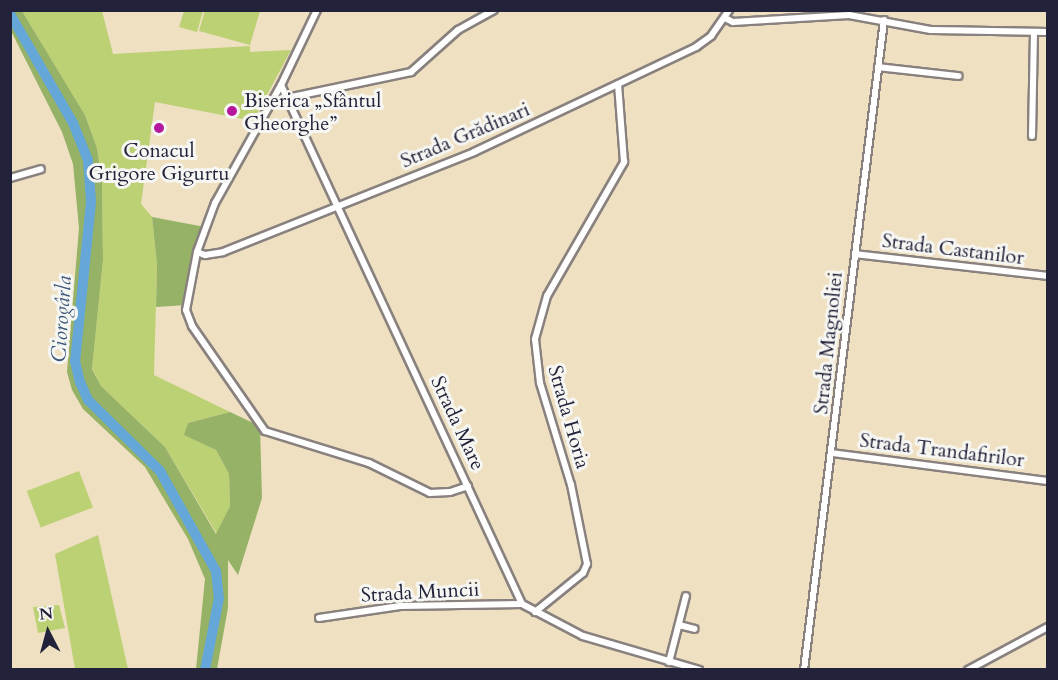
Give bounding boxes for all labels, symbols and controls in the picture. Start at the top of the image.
place label: Biserica „Sfântul Gheorghe” [244,88,381,135]
street label: Strada Grădinari [397,97,533,173]
marker: Biserica „Sfântul Gheorghe” [225,104,239,118]
marker: Conacul Grigore Gigurtu [152,121,166,135]
place label: Conacul Grigore Gigurtu [89,138,229,185]
street label: Strada Castanilor [881,228,1025,270]
street label: Strada Magnoliei [809,271,847,415]
water label: Ciorogârla [46,275,78,363]
street label: Strada Horia [543,363,595,471]
street label: Strada Mare [426,372,490,474]
street label: Strada Trandafirilor [858,428,1026,472]
street label: Strada Muncii [360,577,480,607]
north arrow [18,602,78,662]
text: N [38,602,54,626]

